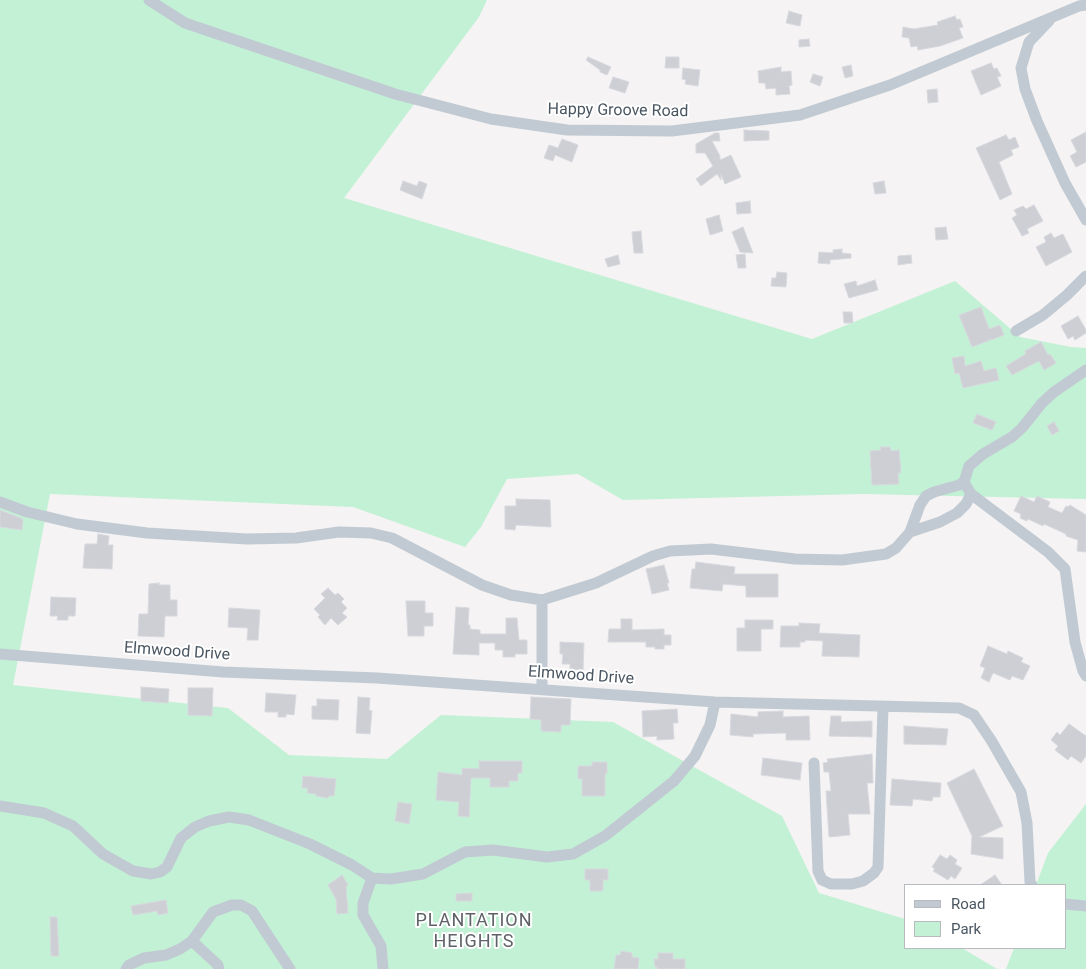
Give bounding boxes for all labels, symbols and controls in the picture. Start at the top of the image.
street label: Happy Groove Road [548,100,688,122]
street label: Elmwood Drive [123,639,231,665]
street label: Elmwood Drive [527,663,635,689]
legend [904,884,1066,949]
text: Road [951,895,985,913]
district label: PLANTATION HEIGHTS [414,910,534,952]
text: Park [951,920,981,938]

